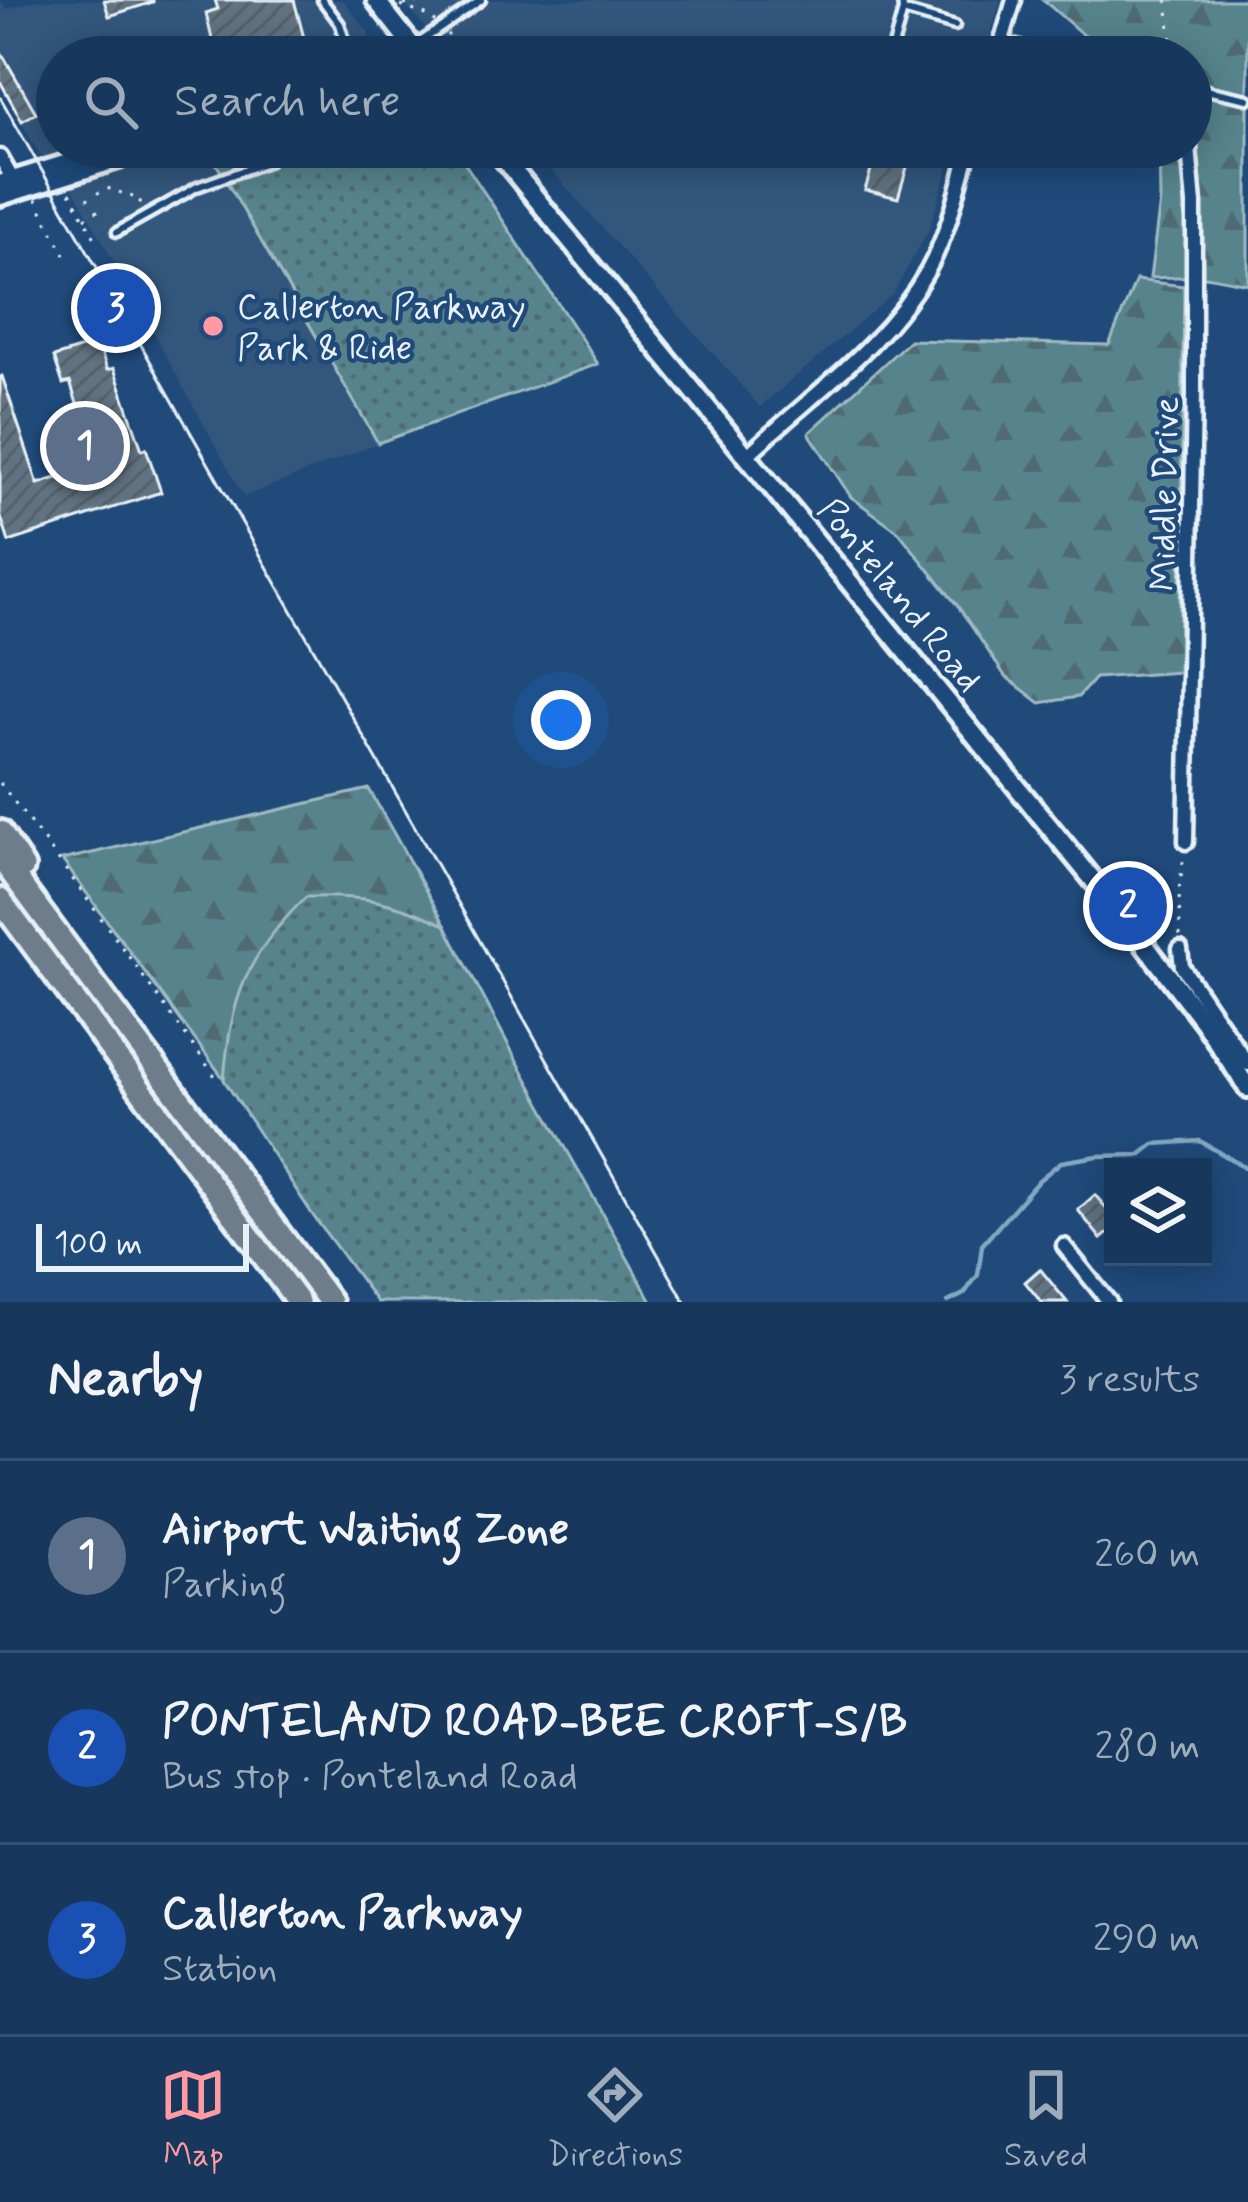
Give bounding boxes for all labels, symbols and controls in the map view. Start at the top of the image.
search box [36,36,1212,168]
icon: search [78,69,144,135]
text: Search here [174,73,401,132]
pin: 3 [77,263,155,353]
place label: Callerton Parkway Park & Ride [237,285,526,373]
marker: Callerton Parkway Park & Ride [200,313,226,339]
street label: Middle Drive [1141,396,1192,592]
pin: 1 [46,401,124,491]
street label: Ponteland Road [806,489,991,703]
your location [531,690,591,750]
pin: 2 [1089,861,1167,951]
map controls [1104,1158,1212,1266]
button: layers [1104,1158,1212,1266]
scale bar [36,1218,249,1271]
text: 100 m [54,1223,143,1267]
text: Nearby [48,1347,203,1413]
text: 3 results [1059,1355,1200,1406]
text: Airport Waiting Zone [162,1501,569,1560]
text: 1 [78,1530,96,1581]
text: 260 m [1094,1530,1200,1581]
text: Parking [162,1560,287,1611]
text: PONTELAND ROAD-BEE CROFT-S/B [162,1693,907,1752]
text: 2 [77,1722,97,1773]
text: 280 m [1095,1722,1200,1773]
text: Bus stop · Ponteland Road [162,1752,578,1803]
text: Callerton Parkway [162,1885,523,1944]
text: 3 [78,1914,96,1965]
text: 290 m [1093,1914,1200,1965]
text: Station [162,1944,277,1995]
tab: Map [160,2062,226,2178]
tab: Directions [547,2062,683,2178]
tab: Saved [1004,2062,1088,2178]

